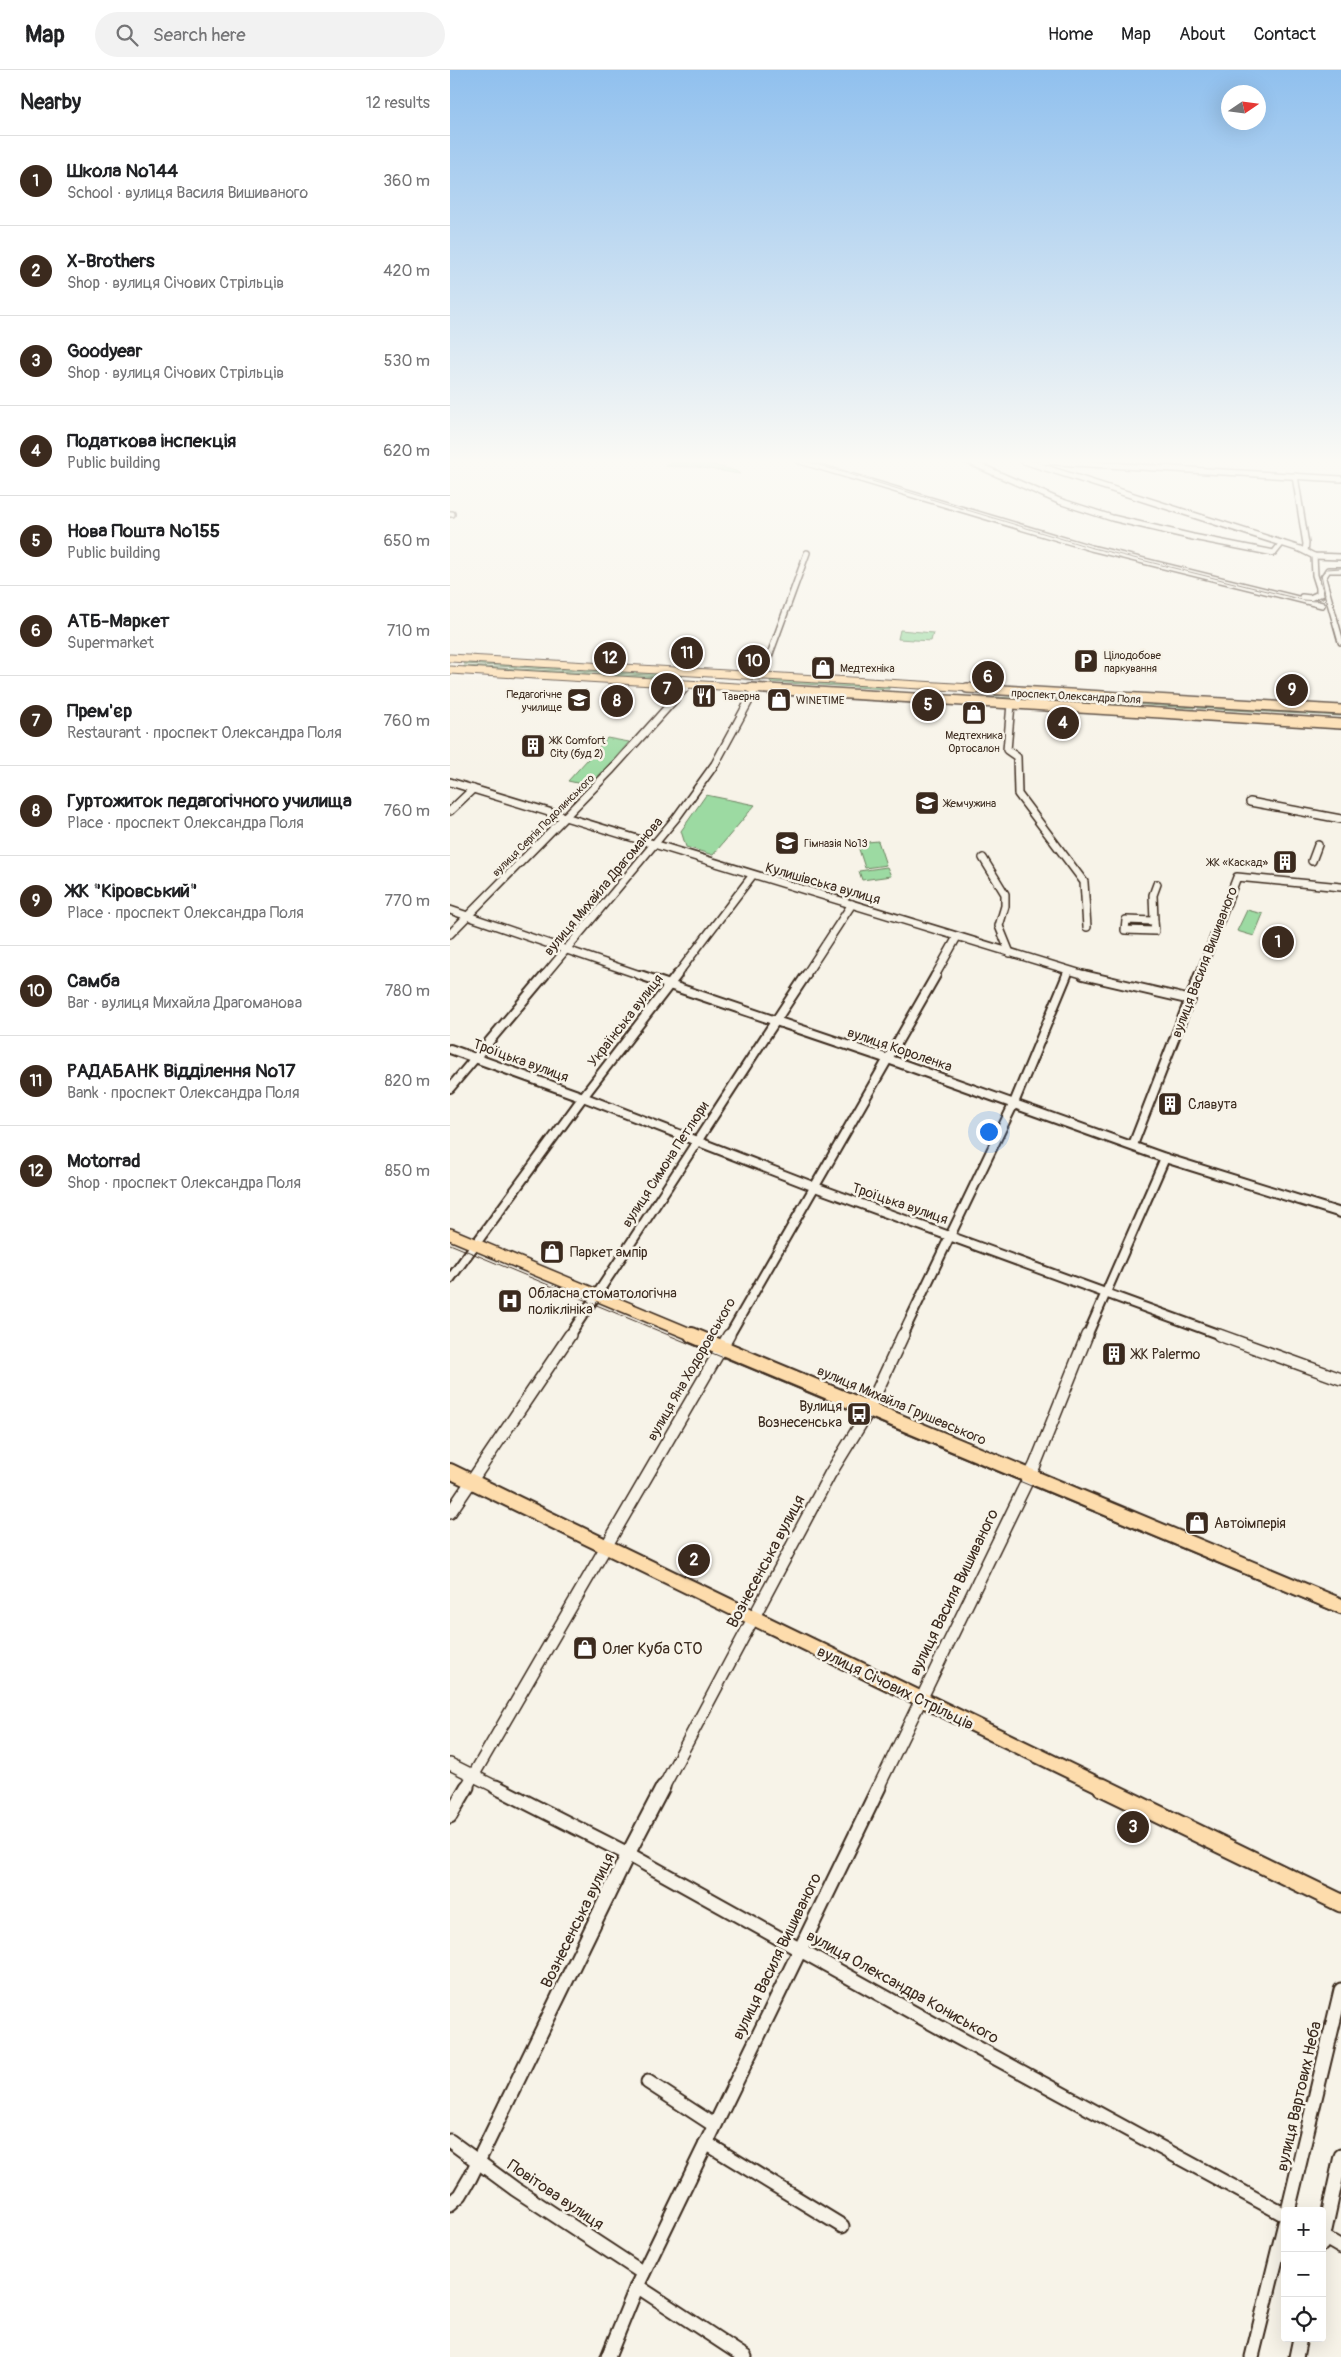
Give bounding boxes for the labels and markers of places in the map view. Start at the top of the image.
pin: 11 [671,634,703,672]
pin: 12 [594,639,626,677]
pin: 10 [738,642,770,680]
parking icon: Цілодобове паркування [1073,648,1099,674]
place label: Цілодобове паркування [1104,649,1162,675]
shop icon: Медтехніка [810,655,836,681]
pin: 6 [972,658,1004,696]
place label: Медтехніка [840,662,895,675]
pin: 7 [651,670,683,708]
pin: 9 [1276,671,1308,709]
pin: 8 [601,682,633,720]
restaurant icon: Таверна [691,683,717,709]
pin: 5 [912,686,944,724]
school or university icon: Педагогічне училище [566,687,592,713]
shop icon: WINETIME [766,687,792,713]
place label: Педагогічне училище [506,688,563,714]
place label: Таверна [722,690,760,703]
place label: WINETIME [796,694,845,707]
shop icon: Медтехника Ортосалон [961,700,987,726]
pin: 4 [1047,704,1079,742]
place label: Медтехника Ортосалон [945,729,1003,755]
building icon: ЖК Comfort City (буд 2) [520,733,546,759]
place label: ЖК Comfort City (буд 2) [548,734,606,760]
school or university icon: Жемчужина [914,790,940,816]
place label: Жемчужина [942,797,996,810]
school or university icon: Гімназія №13 [774,830,800,856]
place label: Гімназія №13 [804,837,868,850]
building icon: ЖК «Каскад» [1272,849,1298,875]
place label: ЖК «Каскад» [1205,856,1268,869]
pin: 1 [1262,923,1294,961]
building icon: Славута [1157,1091,1183,1117]
place label: Славута [1188,1096,1237,1113]
shop icon: Паркет ампір [539,1239,565,1265]
place label: Паркет ампір [570,1244,648,1261]
place label: Обласна стоматологічна поліклініка [528,1285,677,1318]
hospital icon: Обласна стоматологічна поліклініка [497,1288,523,1314]
building icon: ЖК Palermo [1101,1341,1127,1367]
place label: ЖК Palermo [1130,1346,1201,1363]
place label: Вулиця Вознесенська [758,1398,842,1431]
bus stop icon: Вулиця Вознесенська [846,1401,872,1427]
shop icon: Автоімперія [1184,1510,1210,1536]
place label: Автоімперія [1214,1515,1286,1532]
pin: 2 [678,1541,710,1579]
shop icon: Олег Куба СТО [572,1635,598,1661]
place label: Олег Куба СТО [602,1639,702,1659]
pin: 3 [1117,1808,1149,1846]

